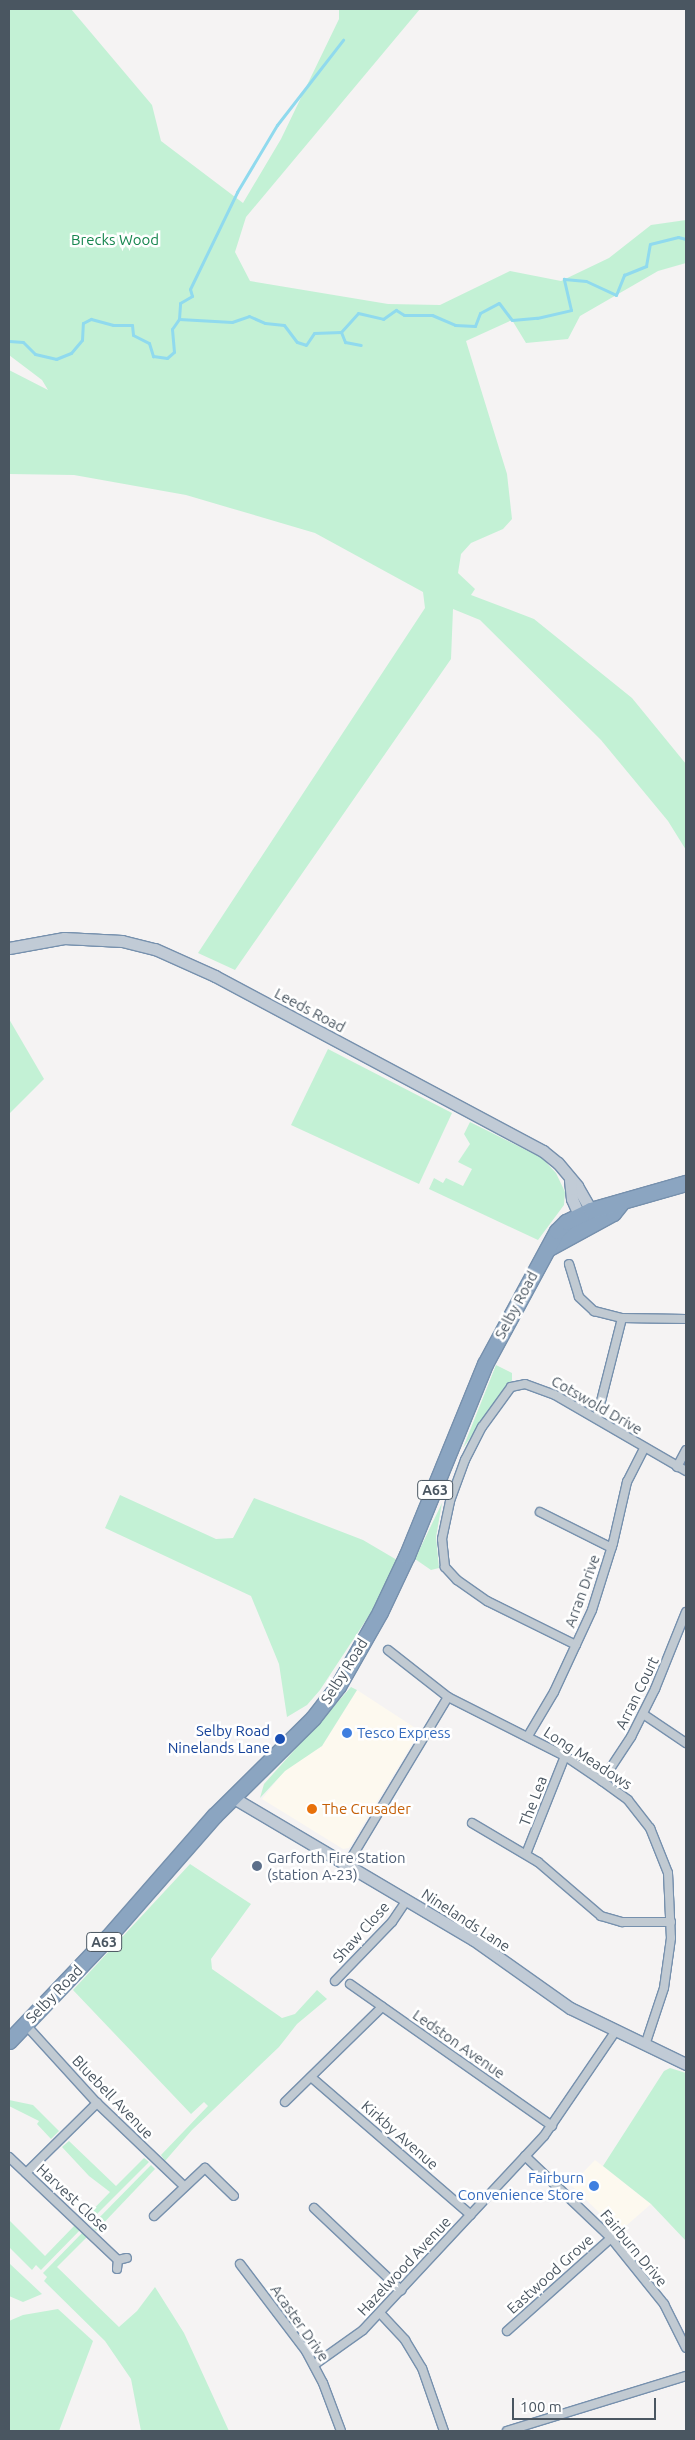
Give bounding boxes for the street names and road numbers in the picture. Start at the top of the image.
street label: Leeds Road [272,984,348,1036]
street label: Selby Road [491,1268,541,1342]
street label: Cotswold Drive [548,1372,646,1438]
road number: A63 [416,1478,454,1502]
street label: Arran Drive [560,1552,604,1630]
street label: Selby Road [317,1635,371,1707]
street label: Arran Court [612,1654,662,1732]
street label: Long Meadows [540,1723,636,1793]
street label: The Lea [515,1773,551,1829]
street label: Ninelands Lane [418,1885,514,1955]
street label: Shaw Close [329,1898,393,1966]
road number: A63 [85,1930,123,1954]
street label: Selby Road [22,1961,86,2027]
street label: Ledston Avenue [409,2006,509,2082]
street label: Bluebell Avenue [69,2051,157,2143]
street label: Kirkby Avenue [358,2097,442,2173]
street label: Harvest Close [33,2160,113,2236]
street label: Fairburn Drive [597,2206,671,2290]
street label: Hazelwood Avenue [353,2213,455,2319]
street label: Eastwood Grove [503,2231,597,2317]
street label: Acaster Drive [267,2281,333,2365]

